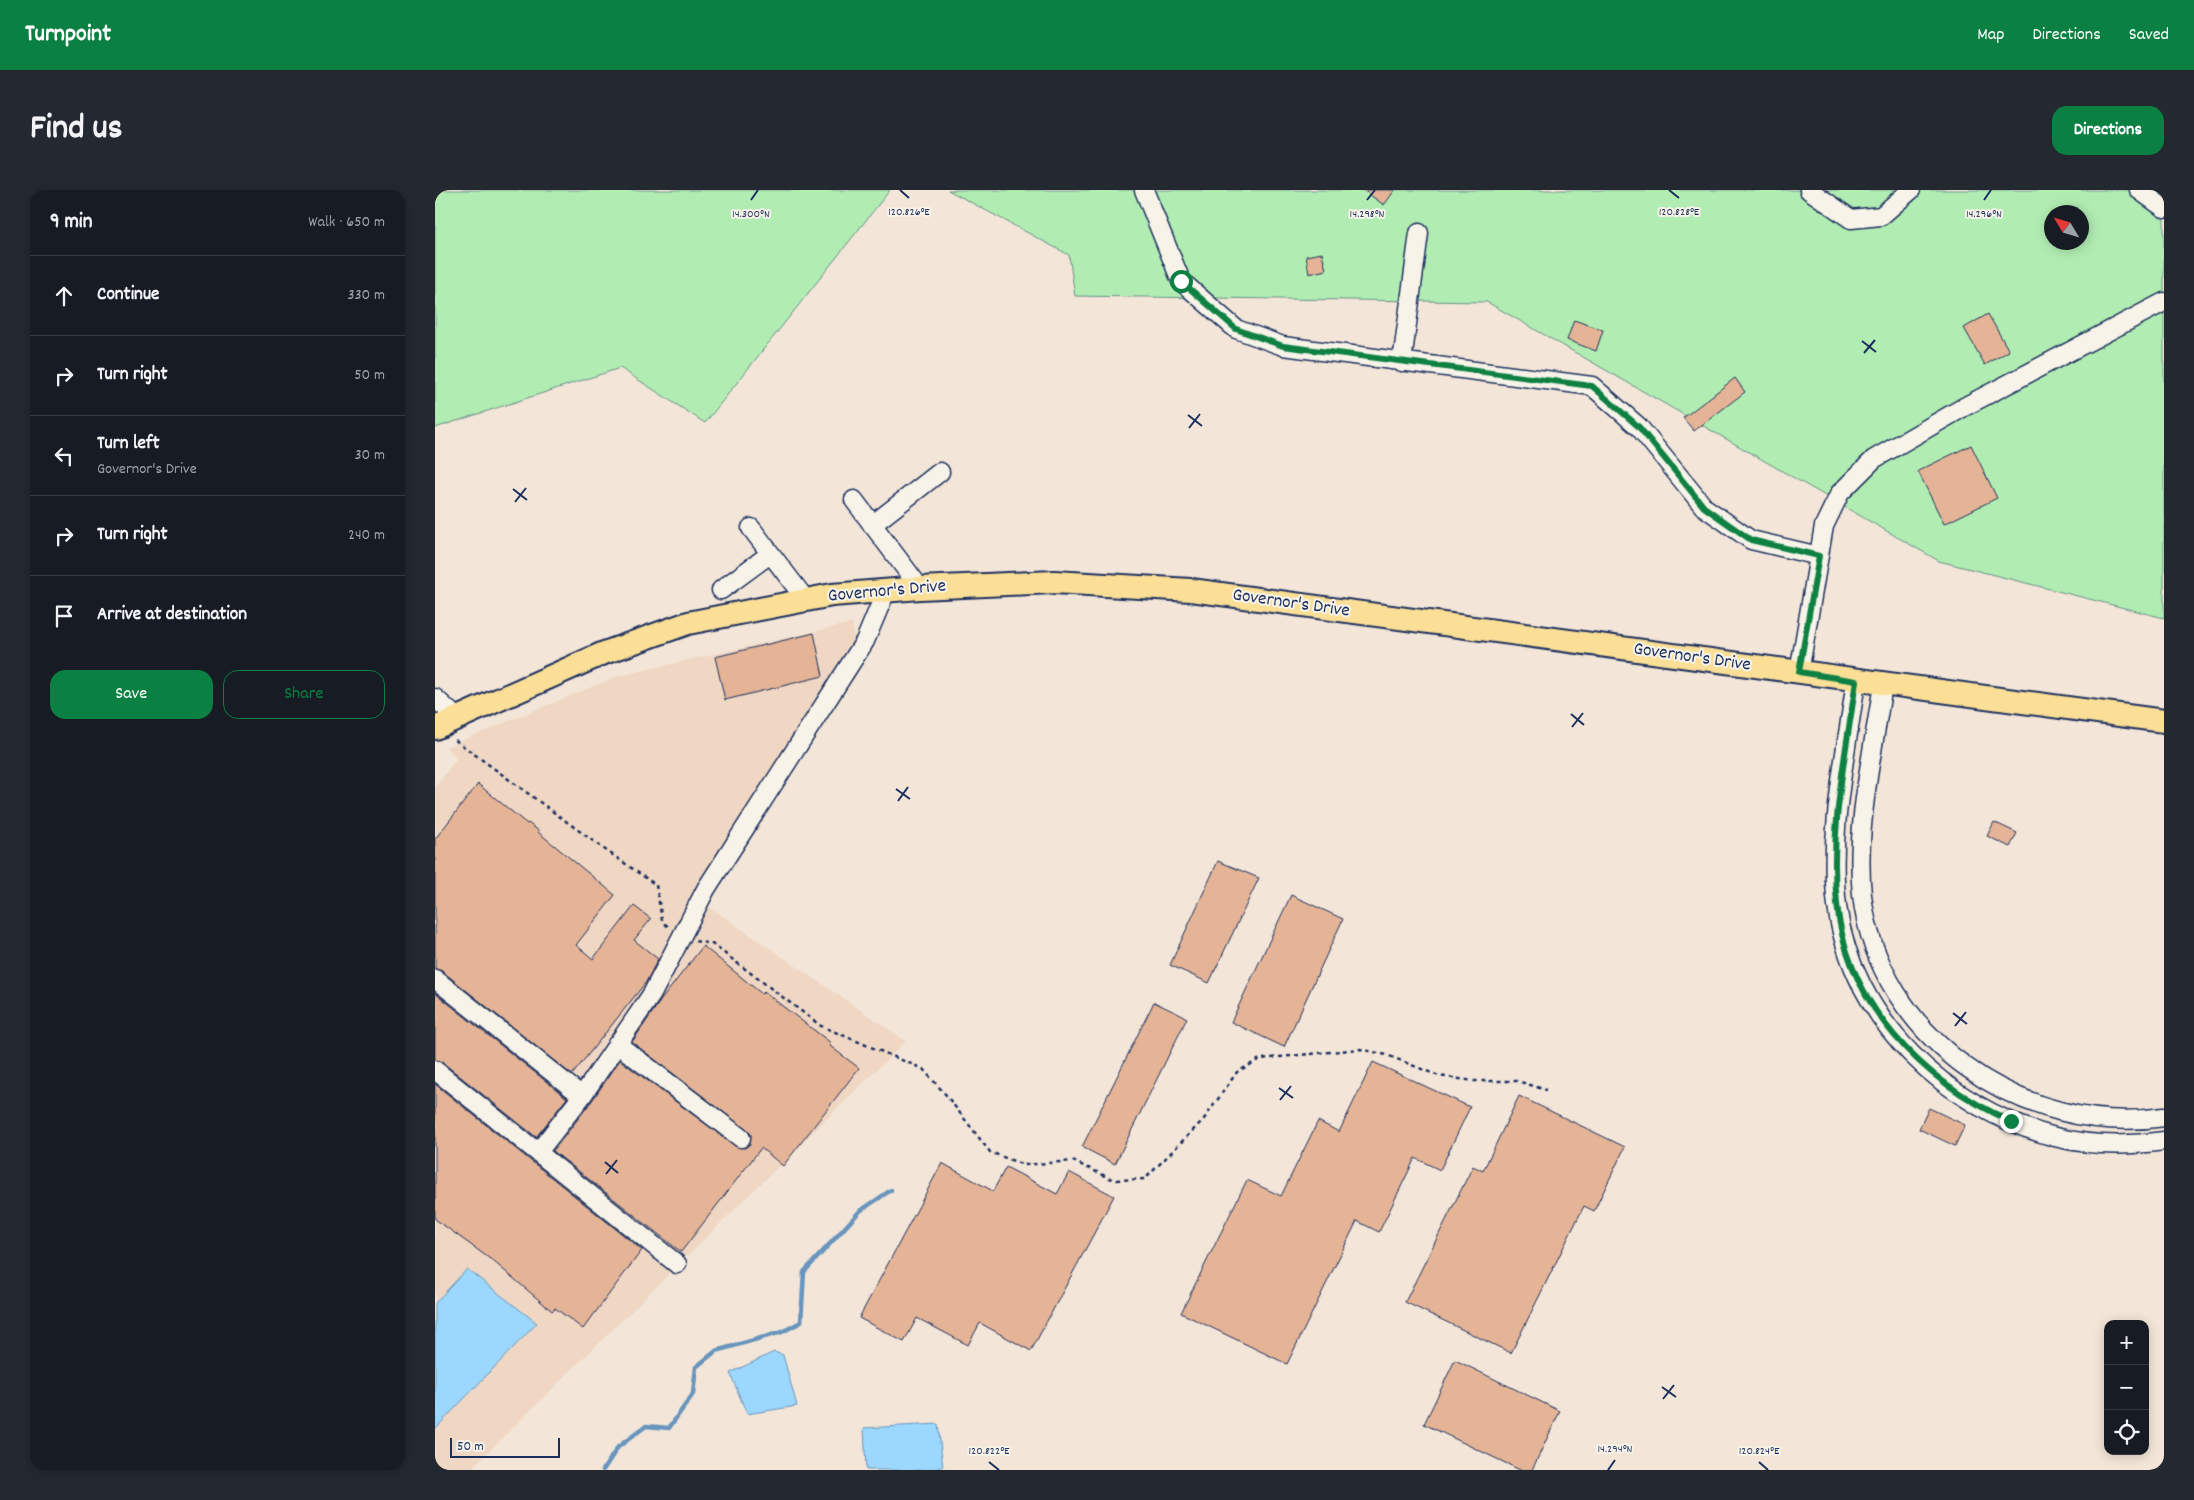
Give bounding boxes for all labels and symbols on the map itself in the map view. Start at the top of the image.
text: 120.826°E [888,204,930,221]
text: 120.828°E [1659,204,1700,221]
north arrow [2044,205,2089,250]
text: 14.300°N [732,206,770,223]
text: 14.298°N [1350,206,1385,223]
text: 14.296°N [1966,206,2002,223]
route start [1170,270,1193,293]
street label: Governor's Drive [827,573,947,611]
street label: Governor's Drive [1231,582,1351,626]
street label: Governor's Drive [1632,636,1752,680]
route end [2000,1110,2023,1133]
scale bar [450,1435,560,1458]
text: 14.294°N [1597,1441,1633,1458]
text: 120.822°E [968,1443,1010,1460]
text: 120.824°E [1739,1443,1780,1460]

